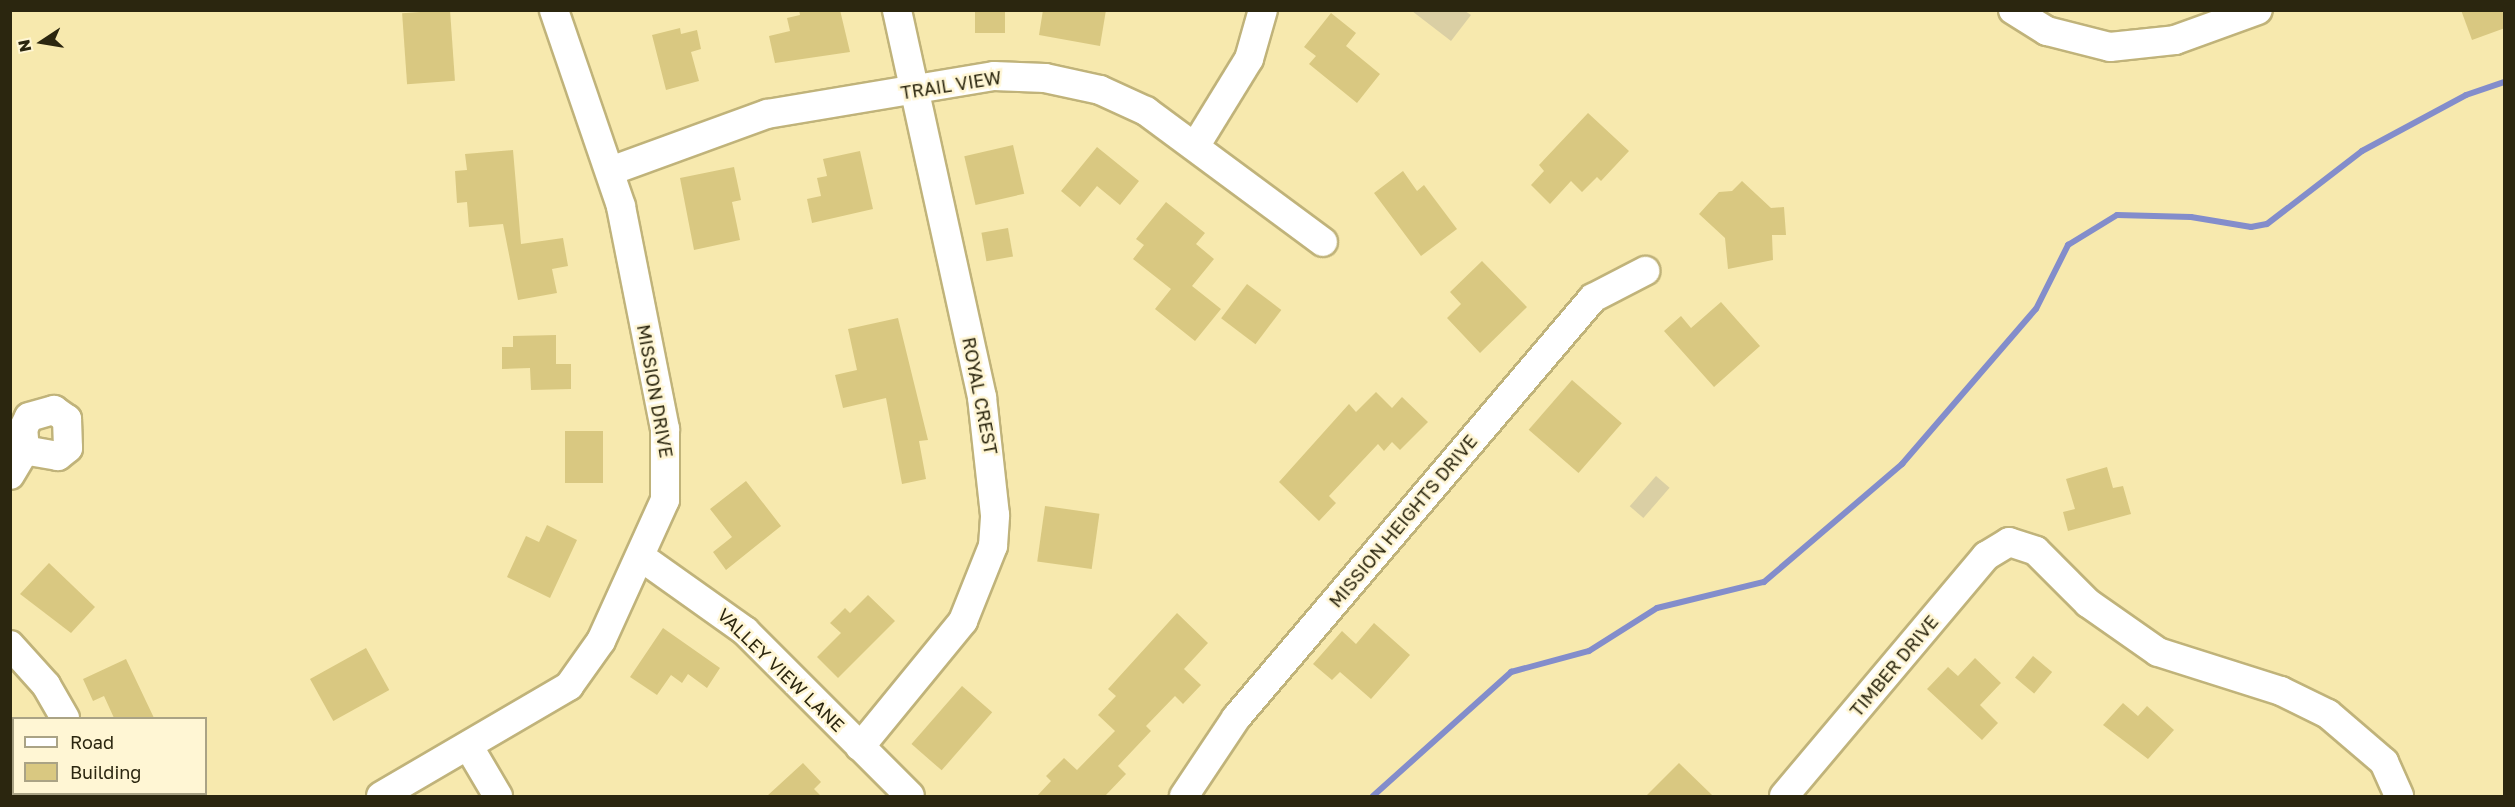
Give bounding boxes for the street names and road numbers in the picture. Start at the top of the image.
street label: TRAIL VIEW [899,66,1003,104]
street label: MISSION DRIVE [633,323,677,459]
street label: ROYAL CREST [958,335,1002,457]
street label: MISSION HEIGHTS DRIVE [1324,430,1482,612]
street label: VALLEY VIEW LANE [713,604,849,736]
street label: TIMBER DRIVE [1845,611,1943,721]

